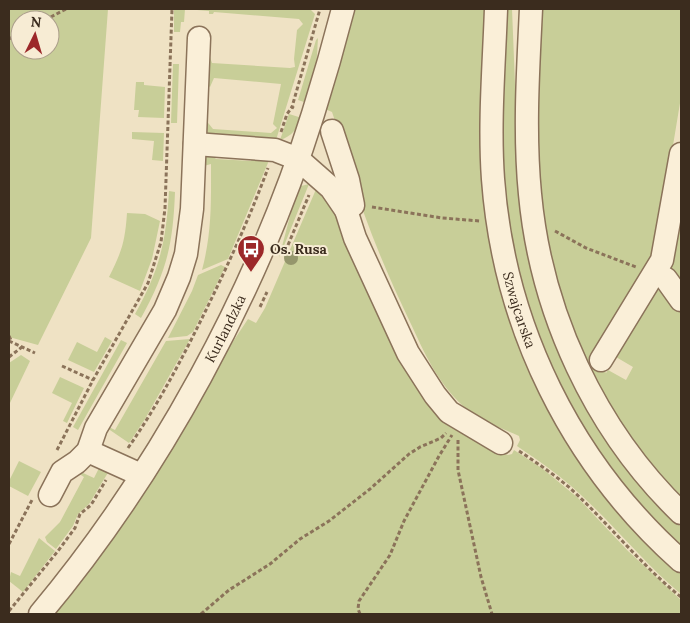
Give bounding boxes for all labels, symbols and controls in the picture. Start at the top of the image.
north arrow [10,10,60,60]
text: N [30,13,42,32]
bus stop icon: Os. Rusa [236,234,266,273]
place label: Os. Rusa [270,240,327,258]
street label: Szwajcarska [499,270,540,351]
street label: Kurlandzka [201,292,250,366]

